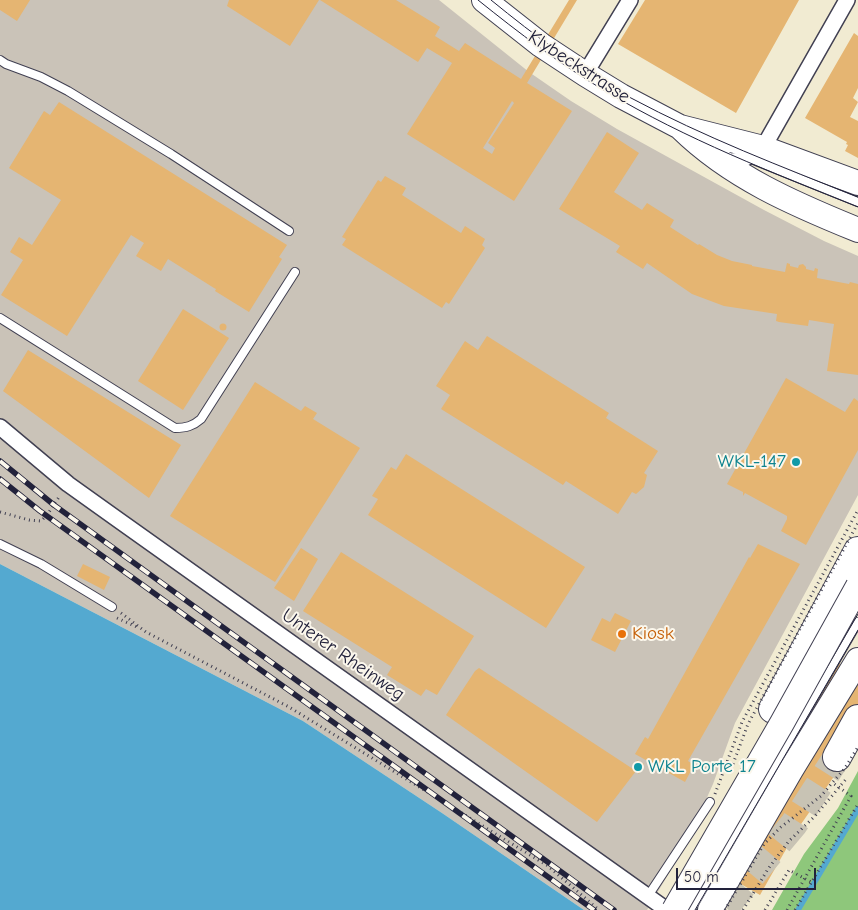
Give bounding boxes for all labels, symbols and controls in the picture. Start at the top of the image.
street label: Klybeckstrasse [524,26,634,108]
place label: WKL-147 [718,451,786,473]
marker: WKL-147 [790,456,802,468]
street label: Unterer Rheinweg [277,604,409,706]
place label: Kiosk [632,623,674,645]
marker: Kiosk [616,628,628,640]
place label: WKL Porte 17 [648,756,756,778]
marker: WKL Porte 17 [632,761,644,773]
scale bar [678,858,818,890]
text: 50 m [684,868,719,886]

